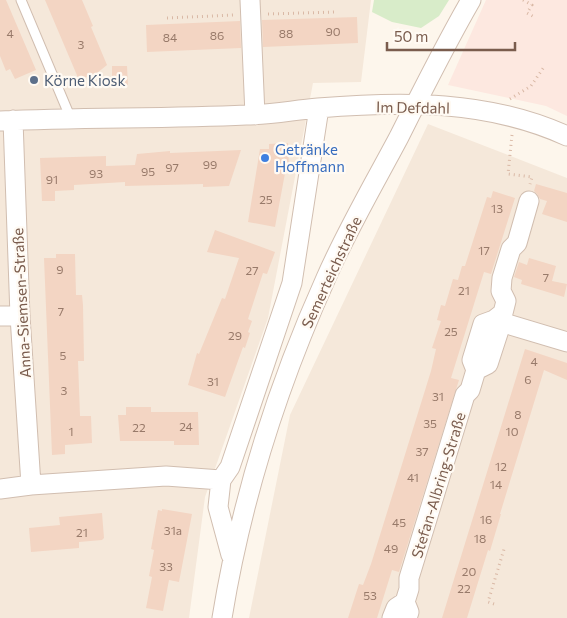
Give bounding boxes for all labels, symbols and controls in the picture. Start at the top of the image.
scale bar [387,20,514,52]
house number: 90 [325,24,341,38]
house number: 4 [6,26,14,40]
house number: 88 [279,26,293,40]
text: 50 m [394,27,428,45]
house number: 86 [210,28,224,42]
house number: 84 [163,30,177,44]
house number: 3 [78,37,85,51]
place label: Körne Kiosk [44,71,126,89]
marker: Körne Kiosk [28,74,40,86]
street label: Im Defdahl [376,97,450,117]
place label: Getränke Hoffmann [275,140,345,175]
marker: Getränke Hoffmann [259,152,271,164]
house number: 99 [203,157,217,171]
house number: 97 [165,160,179,174]
house number: 95 [141,164,155,178]
house number: 93 [89,166,103,180]
house number: 91 [46,172,58,186]
house number: 25 [259,192,273,206]
house number: 13 [491,201,503,215]
street label: Semerteichstraße [297,213,365,331]
street label: Anna-Siemsen-Straße [8,227,34,379]
house number: 17 [478,243,490,257]
house number: 9 [56,262,64,276]
house number: 27 [246,263,258,277]
house number: 7 [543,270,549,284]
house number: 21 [458,283,470,297]
house number: 7 [58,304,64,318]
house number: 25 [444,324,458,338]
house number: 29 [228,328,242,342]
house number: 5 [60,348,67,362]
house number: 4 [530,354,538,368]
house number: 6 [524,372,532,386]
house number: 31 [207,374,219,388]
house number: 3 [61,383,68,397]
house number: 31 [432,389,444,403]
house number: 8 [514,407,522,421]
street label: Stefan-Albring-Straße [407,410,469,560]
house number: 35 [423,416,437,430]
house number: 24 [179,419,193,433]
house number: 22 [132,420,146,434]
house number: 1 [68,424,74,438]
house number: 10 [506,424,519,438]
house number: 37 [415,444,429,458]
house number: 12 [495,459,507,473]
house number: 41 [407,470,419,484]
house number: 14 [490,477,502,491]
house number: 16 [480,512,492,526]
house number: 45 [392,515,406,529]
house number: 31a [164,523,182,537]
house number: 21 [76,525,88,539]
house number: 18 [474,531,486,545]
house number: 49 [384,541,398,555]
house number: 33 [159,559,173,573]
house number: 20 [462,564,476,578]
house number: 22 [457,581,471,595]
house number: 53 [363,588,377,602]

